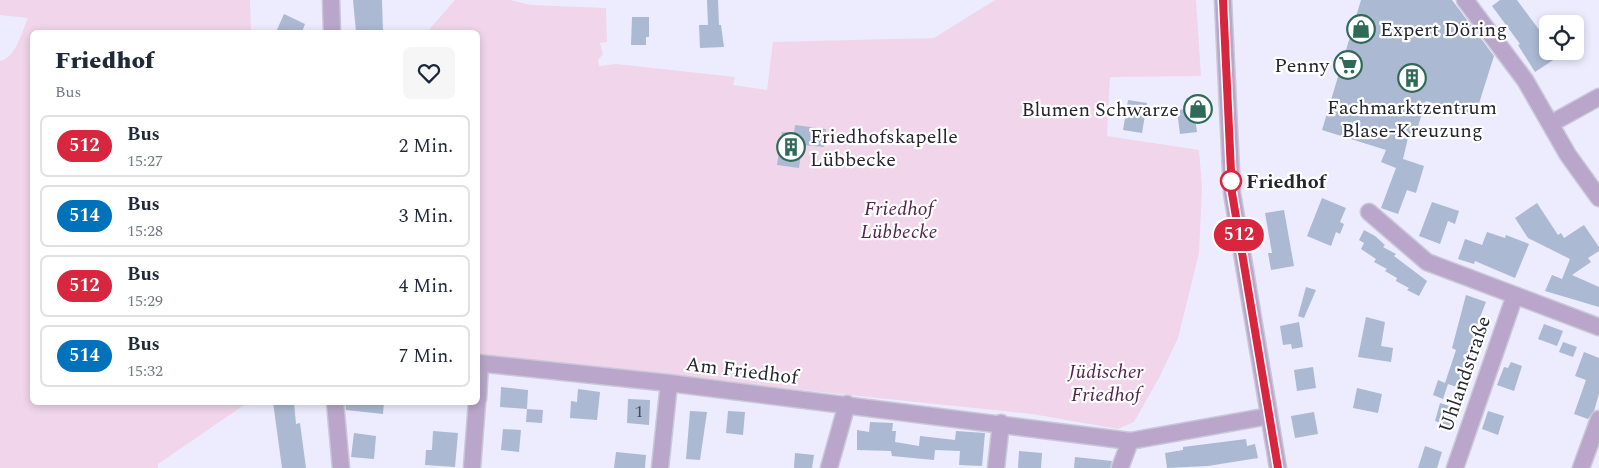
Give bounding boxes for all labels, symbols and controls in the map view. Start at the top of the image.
shop icon: Expert Döring [1346,14,1376,44]
place label: Expert Döring [1380,15,1507,45]
map controls [1539,15,1584,60]
button: locate [1539,15,1584,60]
text: Friedhof [55,43,154,79]
button: heart [403,47,455,99]
supermarket icon: Penny [1333,50,1363,80]
place label: Penny [1274,51,1330,81]
building icon: Fachmarktzentrum Blase-Kreuzung [1397,63,1427,93]
text: Bus [55,80,81,104]
place label: Fachmarktzentrum Blase-Kreuzung [1327,93,1497,146]
shop icon: Blumen Schwarze [1183,94,1213,124]
place label: Blumen Schwarze [1021,95,1179,125]
text: Bus [127,120,160,149]
place label: Friedhofskapelle Lübbecke [810,122,958,175]
text: 512 [69,132,100,159]
text: 2 Min. [399,132,453,161]
building icon: Friedhofskapelle Lübbecke [776,132,806,162]
text: 15:27 [127,149,163,173]
place label: Friedhof [1246,167,1328,197]
marker: Friedhof [1220,170,1242,192]
text: Bus [127,190,160,219]
park label: Friedhof Lübbecke [861,194,938,247]
text: 514 [69,202,100,229]
text: 3 Min. [399,202,453,231]
text: 15:28 [127,219,163,243]
line badge: 512 [1210,219,1268,251]
text: 512 [1224,221,1254,248]
text: Bus [127,260,160,289]
text: 512 [69,272,100,299]
text: 4 Min. [399,272,453,301]
text: 15:29 [127,289,163,313]
street label: Uhlandstraße [1431,312,1499,437]
text: Bus [127,330,160,359]
text: 514 [69,342,100,369]
text: 7 Min. [399,342,453,371]
street label: Am Friedhof [684,349,802,393]
park label: Jüdischer Friedhof [1067,357,1145,410]
text: 15:32 [127,359,163,383]
house number: 1 [635,398,644,425]

